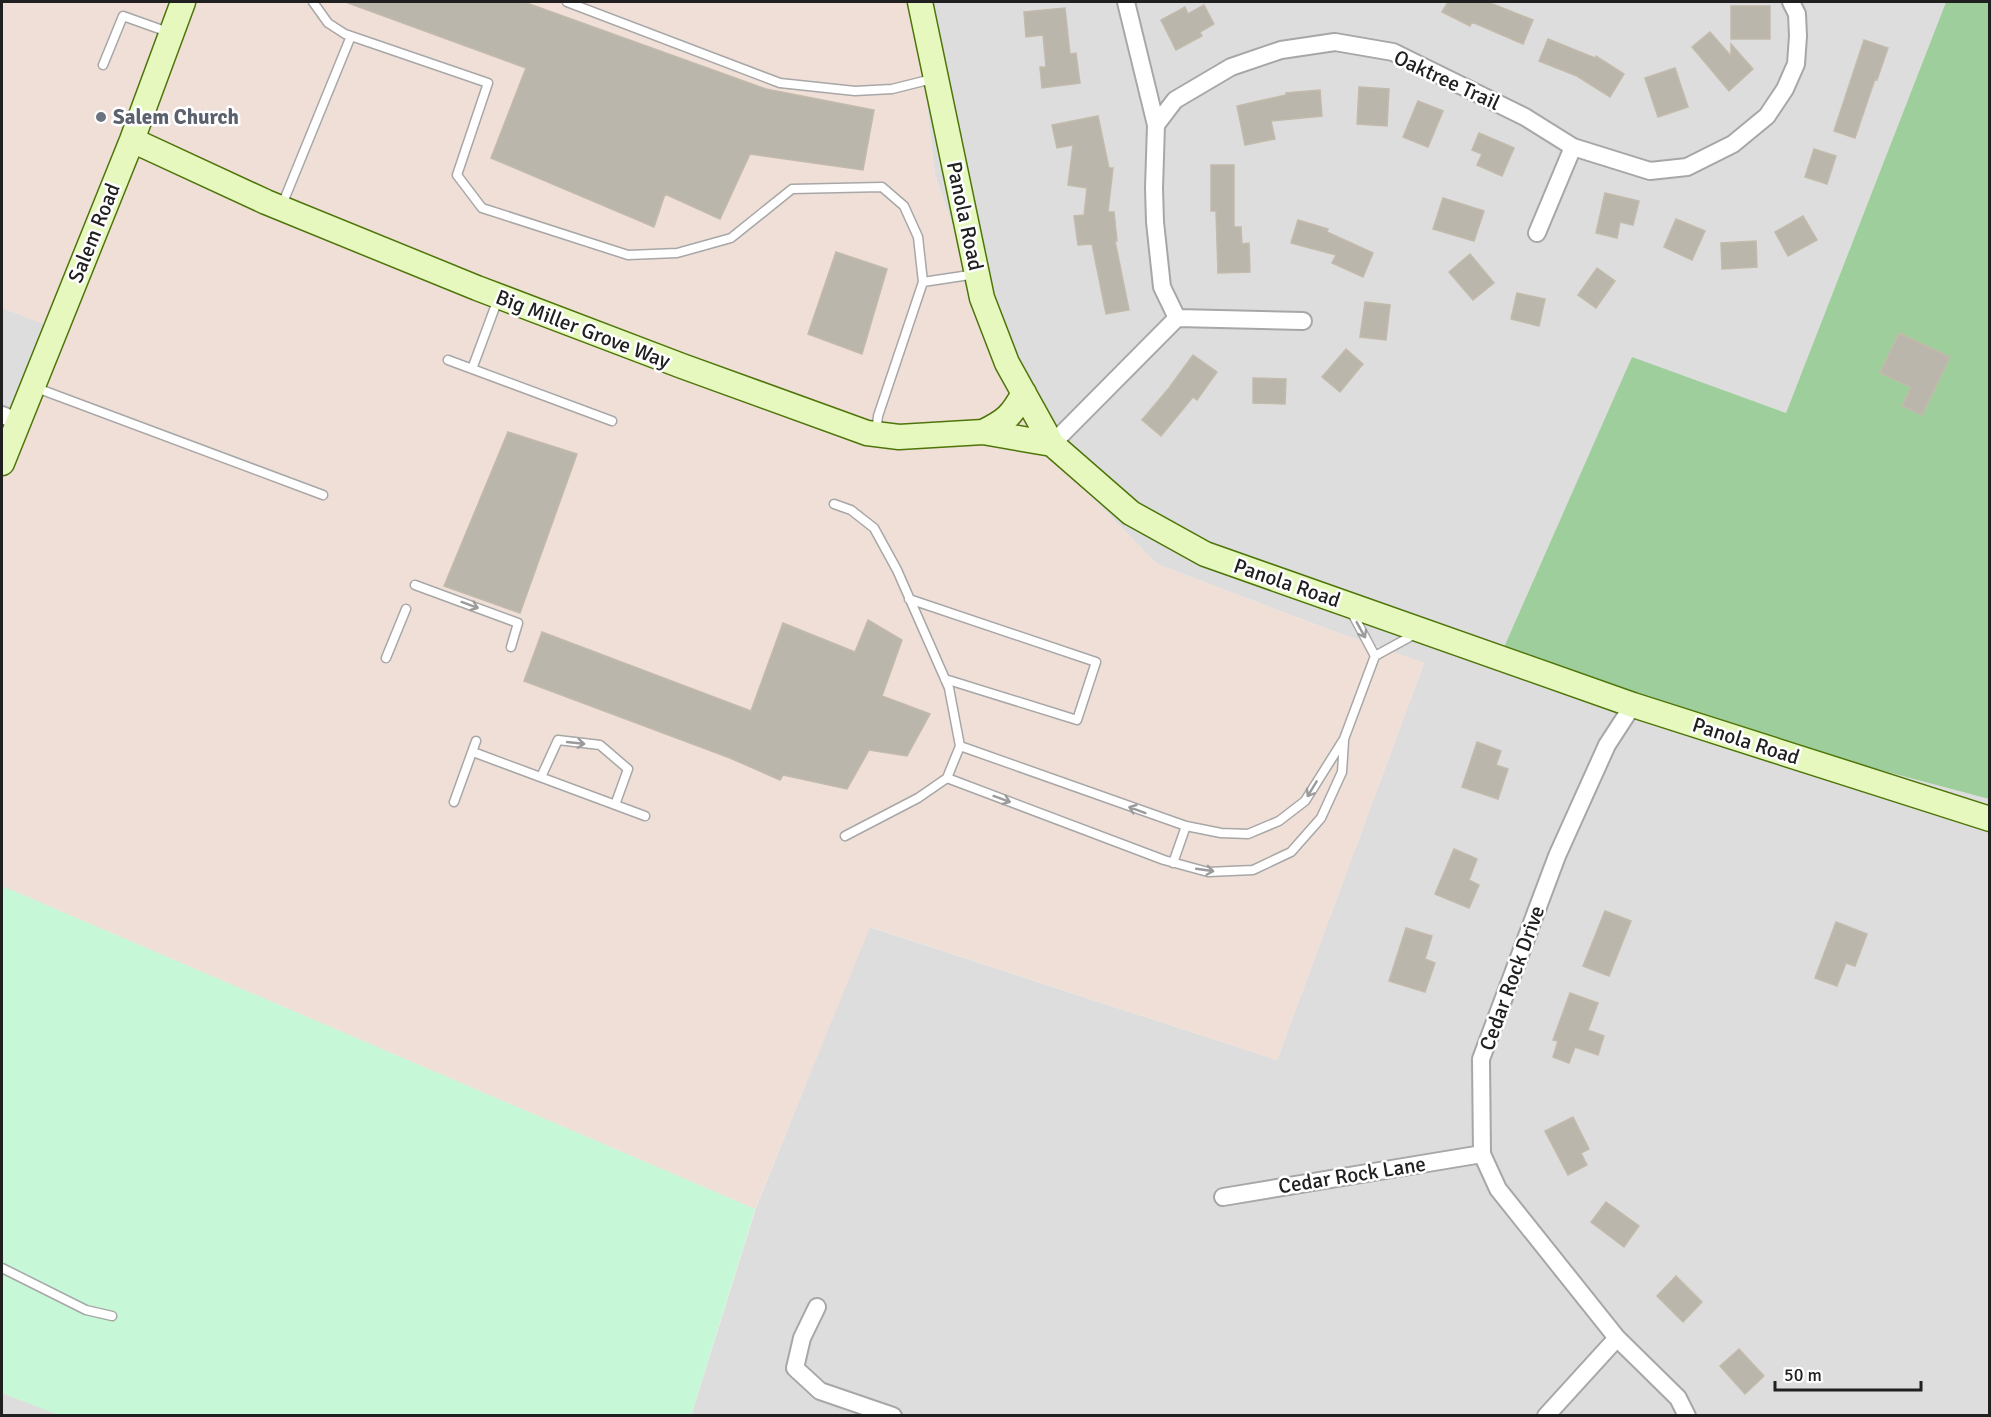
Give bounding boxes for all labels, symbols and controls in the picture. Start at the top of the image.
street label: Oaktree Trail [1390,44,1504,116]
place label: Salem Church [113,104,239,130]
marker: Salem Church [94,110,108,124]
street label: Panola Road [941,159,989,273]
street label: Salem Road [62,179,126,287]
street label: Big Miller Grove Way [492,284,674,374]
street label: Panola Road [1230,553,1344,613]
one-way arrow [460,601,479,612]
one-way arrow [1355,621,1367,638]
street label: Panola Road [1689,712,1803,770]
one-way arrow [565,737,585,748]
one-way arrow [1306,780,1318,797]
one-way arrow [992,794,1011,805]
one-way arrow [1128,803,1147,814]
one-way arrow [1195,865,1215,876]
street label: Cedar Rock Drive [1474,902,1550,1054]
street label: Cedar Rock Lane [1276,1151,1428,1199]
scale bar [1775,1354,1920,1392]
text: 50 m [1784,1364,1822,1386]

